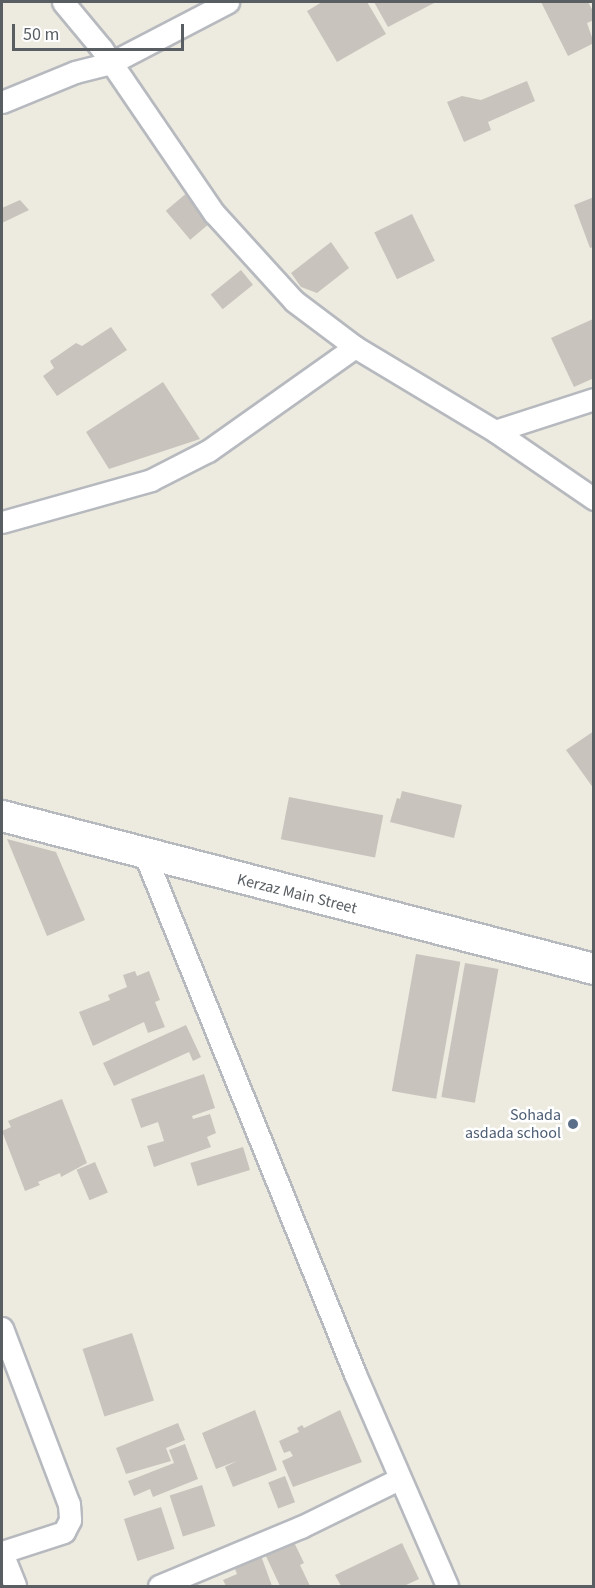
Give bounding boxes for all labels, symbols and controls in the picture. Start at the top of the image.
scale bar [15,12,188,50]
text: 50 m [23,22,59,47]
street label: Kerzaz Main Street [235,870,359,918]
place label: Sohada asdada school [465,1105,561,1143]
marker: Sohada asdada school [566,1117,580,1131]

